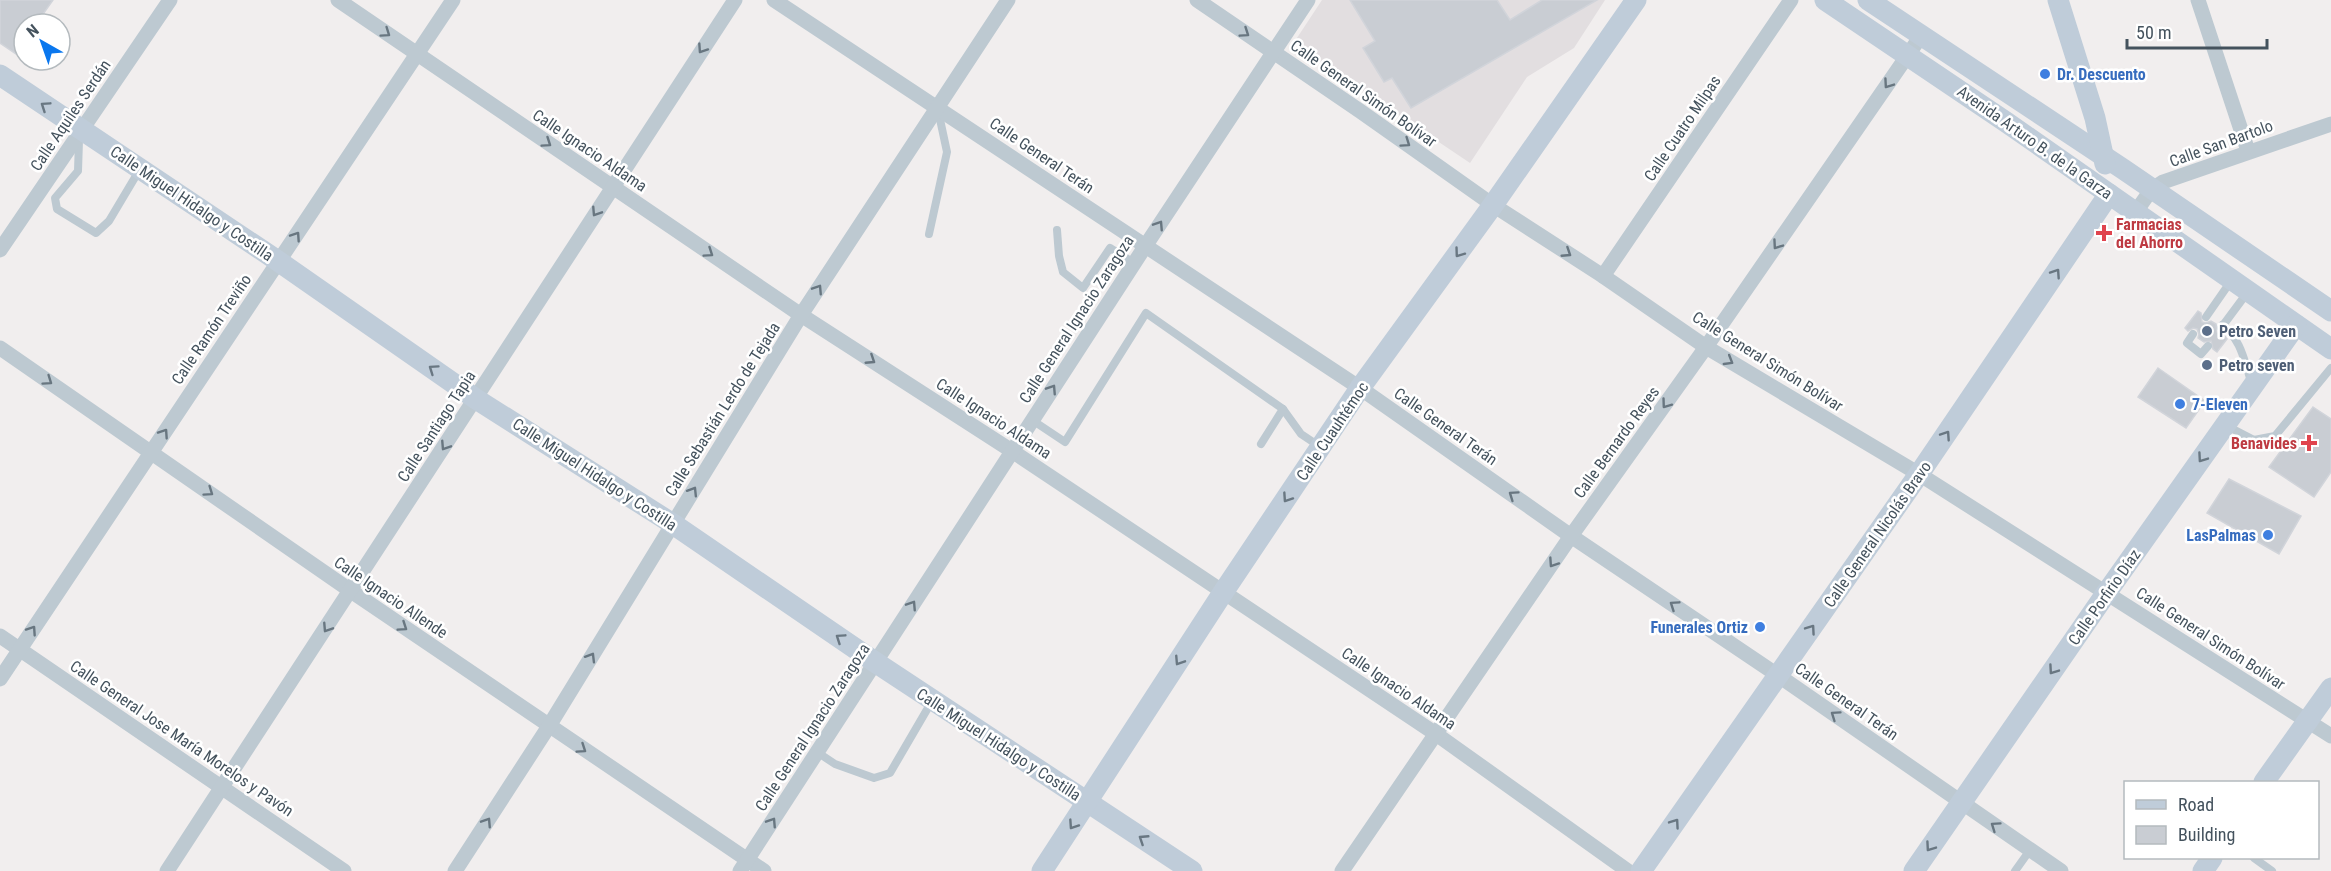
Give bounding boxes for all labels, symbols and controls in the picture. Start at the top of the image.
north arrow [12,12,72,72]
scale bar [2127,12,2266,50]
text: N [23,20,43,41]
text: 50 m [2136,22,2171,43]
one-way arrow [380,26,391,37]
one-way arrow [1239,26,1250,37]
street label: Calle General Simón Bolívar [1287,36,1441,151]
one-way arrow [698,42,709,53]
street label: Calle Aquiles Serdán [26,56,115,174]
place label: Dr. Descuento [2057,65,2146,84]
marker: Dr. Descuento [2038,67,2052,81]
street label: Calle Cuatro Milpas [1640,72,1725,185]
one-way arrow [1884,77,1895,88]
street label: Avenida Arturo B. de la Garza [1954,82,2116,203]
one-way arrow [41,102,52,113]
street label: Calle Ignacio Aldama [529,105,650,196]
street label: Calle General Terán [986,113,1098,197]
street label: Calle San Bartolo [2167,116,2275,171]
one-way arrow [541,136,552,147]
one-way arrow [1399,136,1410,147]
street label: Calle Miguel Hidalgo y Costilla [107,142,277,265]
one-way arrow [592,205,603,216]
place label: Farmacias del Ahorro [2116,215,2183,252]
one-way arrow [1151,221,1163,231]
marker: Farmacias del Ahorro [2097,226,2111,240]
one-way arrow [288,231,299,242]
street label: Calle General Ignacio Zaragoza [1015,232,1138,407]
one-way arrow [1773,238,1784,249]
one-way arrow [702,245,713,256]
one-way arrow [1455,246,1466,257]
one-way arrow [1560,246,1571,257]
one-way arrow [2049,269,2060,280]
street label: Calle Ramón Treviño [168,271,255,388]
one-way arrow [810,285,821,296]
street label: Calle General Simón Bolívar [1689,307,1847,416]
street label: Calle Sebastián Lerdo de Tejada [661,319,784,500]
place label: Petro Seven [2219,322,2296,341]
marker: Petro Seven [2200,324,2214,338]
one-way arrow [865,353,876,364]
one-way arrow [1723,354,1734,365]
place label: Petro seven [2219,356,2295,375]
marker: Petro seven [2200,358,2214,372]
one-way arrow [428,365,439,376]
street label: Calle Santiago Tapia [393,367,479,485]
one-way arrow [42,374,53,385]
street label: Calle Ignacio Aldama [933,374,1055,463]
street label: Calle Cuauhtémoc [1292,378,1372,484]
street label: Calle Bernardo Reyes [1570,383,1663,502]
one-way arrow [1045,384,1056,395]
street label: Calle General Terán [1390,384,1501,469]
place label: 7-Eleven [2192,395,2248,414]
marker: 7-Eleven [2173,397,2187,411]
one-way arrow [1662,398,1673,409]
street label: Calle Miguel Hidalgo y Costilla [509,414,680,535]
one-way arrow [157,429,168,440]
one-way arrow [1939,430,1950,441]
place label: Benavides [2231,434,2297,453]
marker: Benavides [2302,436,2316,450]
one-way arrow [441,440,452,451]
one-way arrow [2198,452,2209,463]
street label: Calle General Nicolás Bravo [1820,458,1935,611]
one-way arrow [202,485,213,496]
one-way arrow [686,487,698,497]
one-way arrow [1508,491,1519,502]
one-way arrow [1282,492,1294,502]
place label: LasPalmas [2186,526,2256,545]
marker: LasPalmas [2261,528,2275,542]
street label: Calle Porfirio Díaz [2064,546,2144,649]
street label: Calle Ignacio Allende [330,552,451,642]
one-way arrow [1549,557,1560,568]
street label: Calle General Simón Bolívar [2133,583,2289,694]
one-way arrow [905,601,916,612]
one-way arrow [1670,601,1681,612]
place label: Funerales Ortiz [1650,618,1748,637]
one-way arrow [397,620,408,631]
marker: Funerales Ortiz [1753,620,1767,634]
one-way arrow [323,621,334,632]
one-way arrow [1804,625,1815,636]
one-way arrow [25,626,37,636]
one-way arrow [836,634,847,645]
street label: Calle General Ignacio Zaragoza [751,640,874,815]
street label: Calle Ignacio Aldama [1338,643,1459,734]
one-way arrow [584,653,596,663]
one-way arrow [1175,654,1186,665]
street label: Calle General Jose María Morelos y Pavón [66,656,297,820]
street label: Calle General Terán [1791,659,1902,744]
one-way arrow [2049,663,2060,674]
street label: Calle Miguel Hidalgo y Costilla [913,684,1084,805]
one-way arrow [1831,711,1842,722]
one-way arrow [576,741,586,753]
legend [2124,781,2319,859]
text: Road [2178,794,2214,815]
one-way arrow [480,818,491,829]
one-way arrow [765,818,776,829]
one-way arrow [1069,818,1080,829]
one-way arrow [1668,819,1679,830]
one-way arrow [1991,822,2002,833]
text: Building [2178,824,2235,845]
one-way arrow [1139,835,1150,846]
one-way arrow [1926,841,1937,852]

